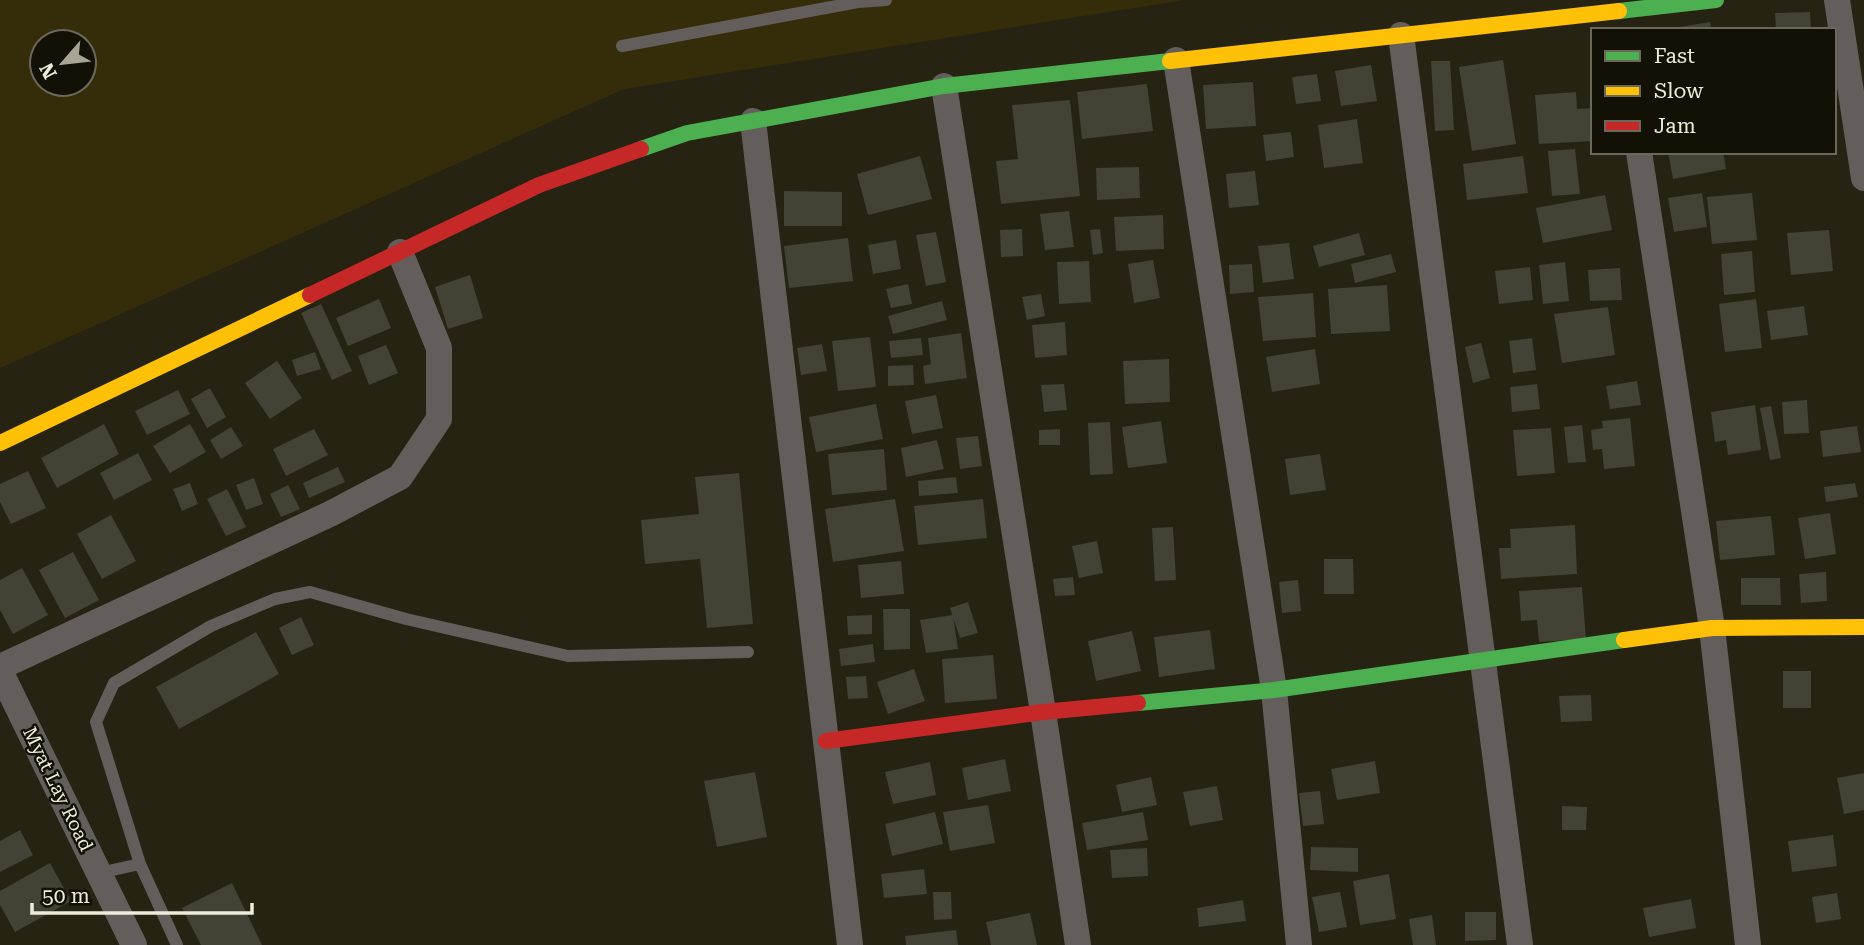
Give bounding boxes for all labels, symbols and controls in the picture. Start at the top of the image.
north arrow [28,28,98,98]
legend [1591,28,1836,154]
text: Fast [1654,44,1695,68]
text: N [35,59,62,83]
text: Slow [1654,79,1704,103]
text: Jam [1654,114,1696,138]
street label: Myat Lay Road [18,723,98,855]
scale bar [32,872,252,916]
text: 50 m [42,884,90,908]

